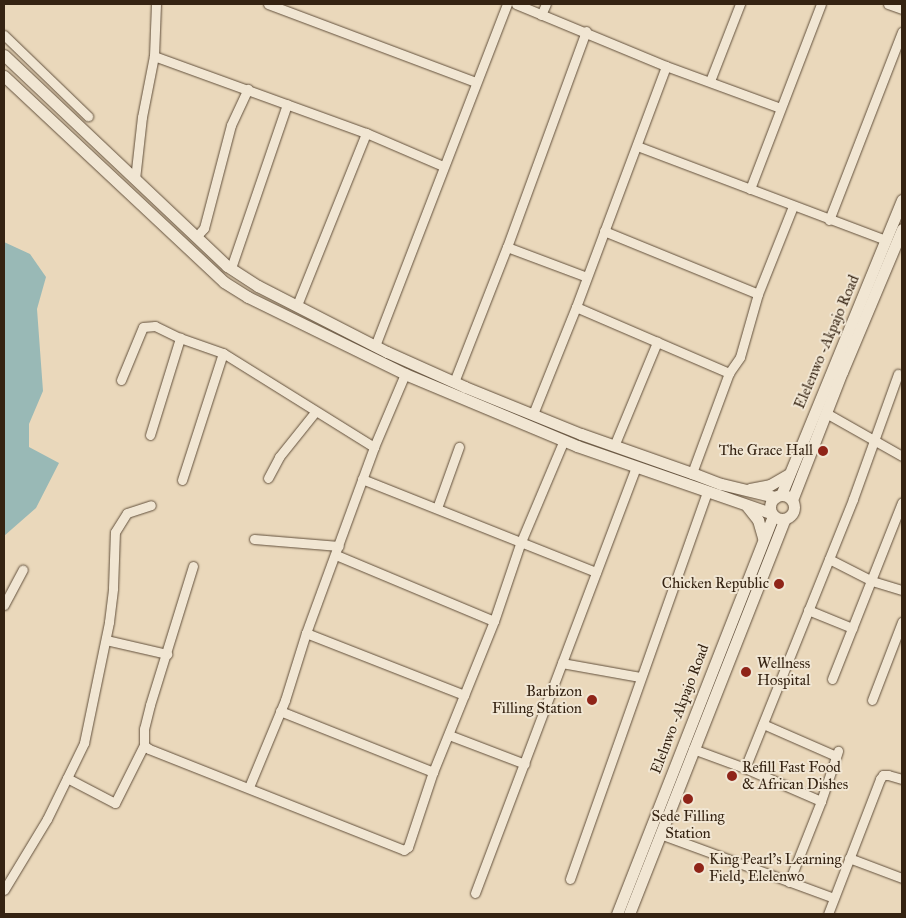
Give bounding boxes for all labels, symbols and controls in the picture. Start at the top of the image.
street label: Elelenwo -Akpajo Road [791,272,863,412]
place label: The Grace Hall [719,442,813,460]
marker: The Grace Hall [817,445,829,457]
place label: Chicken Republic [662,575,769,593]
marker: Chicken Republic [773,578,785,590]
street label: Elelnwo -Akpajo Road [647,642,713,776]
place label: Wellness Hospital [757,654,810,689]
marker: Wellness Hospital [739,665,753,679]
place label: Barbizon Filling Station [492,682,582,717]
marker: Barbizon Filling Station [586,694,598,706]
place label: Refill Fast Food & African Dishes [742,758,848,793]
marker: Refill Fast Food & African Dishes [726,770,738,782]
marker: Sede Filling Station [682,793,694,805]
place label: Sede Filling Station [651,807,725,842]
place label: King Pearl's Learning Field, Elelenwo [709,850,841,885]
marker: King Pearl's Learning Field, Elelenwo [693,862,705,874]

